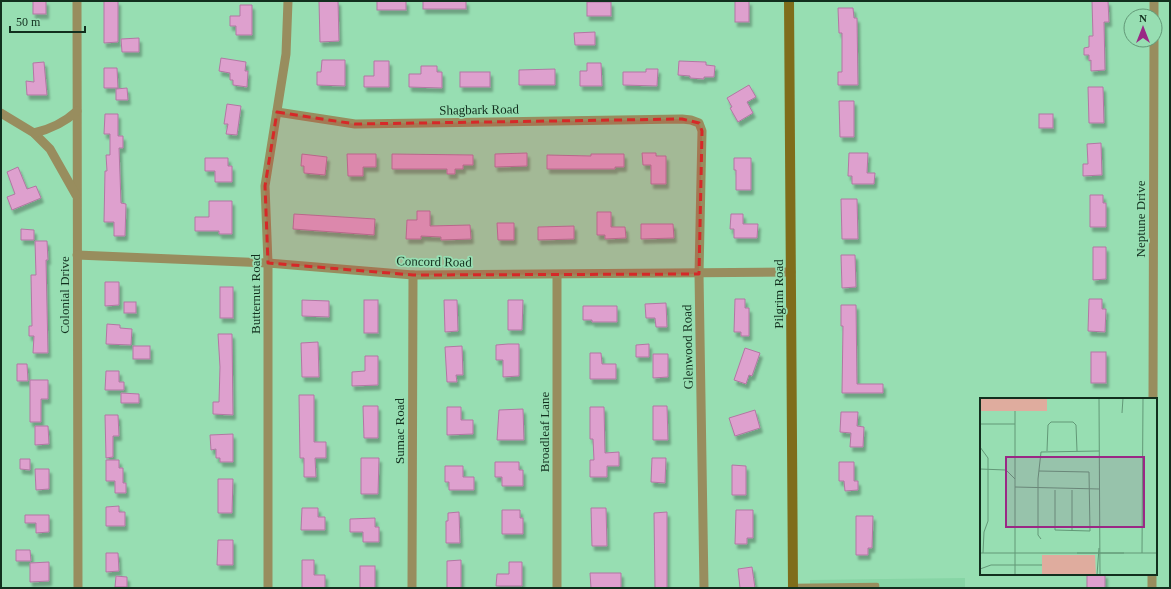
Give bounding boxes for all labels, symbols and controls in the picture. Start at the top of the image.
scale bar [10,8,85,34]
north arrow [1123,8,1163,48]
text: N [1139,12,1147,24]
text: 50 m [16,15,41,29]
street label: Shagbark Road [439,101,520,118]
street label: Neptune Drive [1133,180,1148,257]
street label: Concord Road [396,253,472,270]
street label: Butternut Road [248,254,263,334]
street label: Colonial Drive [57,256,72,334]
street label: Pilgrim Road [771,259,786,329]
street label: Glenwood Road [679,304,696,390]
street label: Broadleaf Lane [537,392,552,472]
street label: Sumac Road [392,397,407,464]
inset map [980,398,1157,575]

